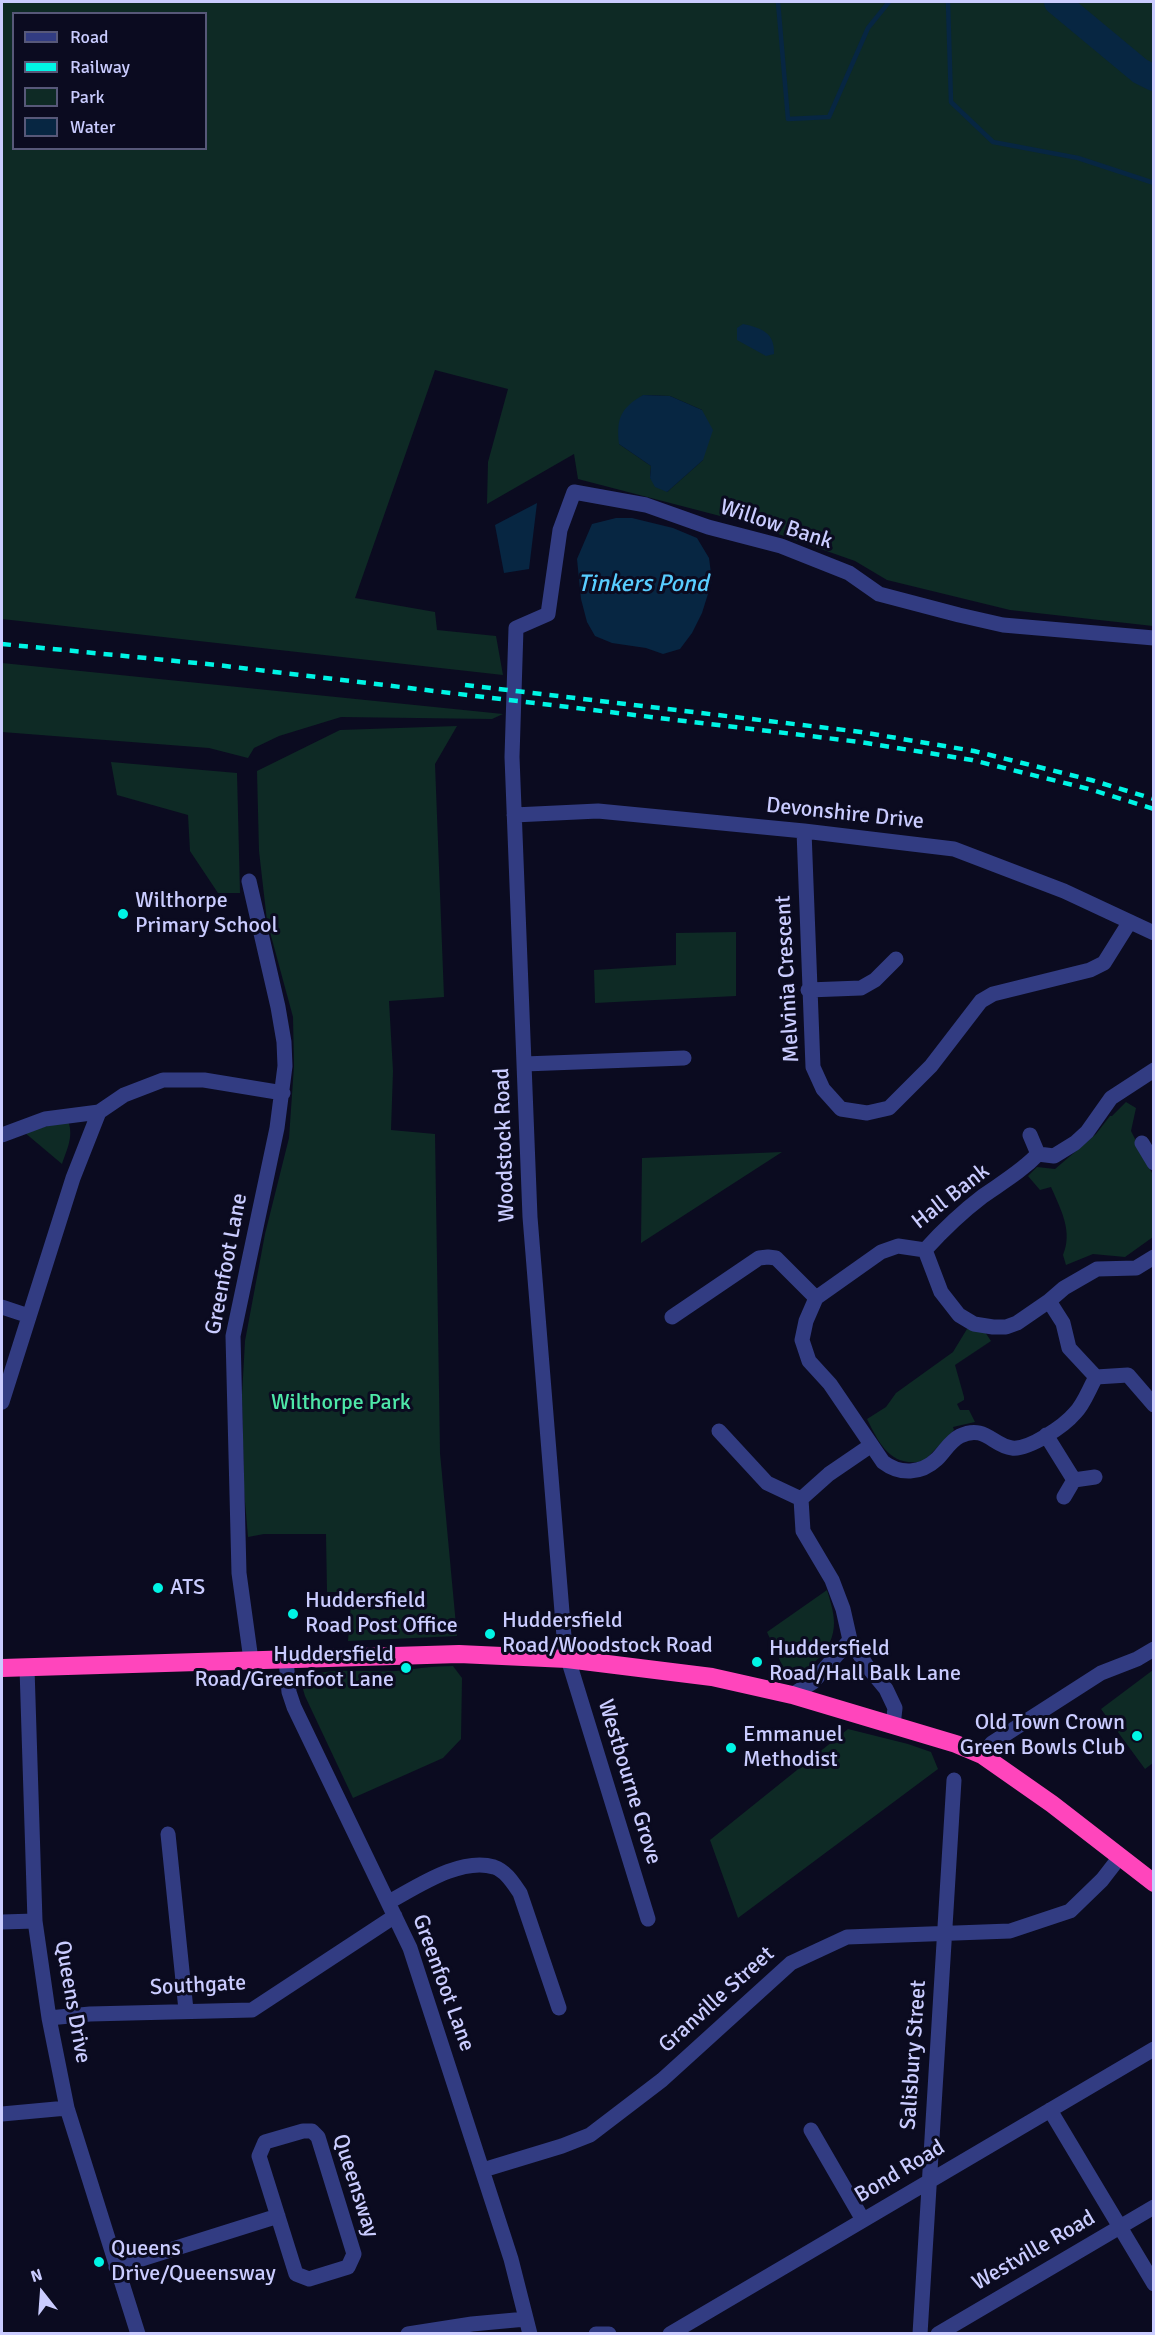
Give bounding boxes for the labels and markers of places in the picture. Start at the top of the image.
place label: Wilthorpe Primary School [135,888,278,939]
marker: Wilthorpe Primary School [116,907,130,921]
place label: ATS [170,1575,205,1601]
marker: ATS [151,1581,165,1595]
place label: Huddersfield Road Post Office [305,1588,458,1640]
marker: Huddersfield Road Post Office [286,1607,300,1621]
place label: Huddersfield Road/Woodstock Road [502,1608,713,1660]
marker: Huddersfield Road/Woodstock Road [483,1627,497,1641]
place label: Huddersfield Road/Hall Balk Lane [769,1636,961,1688]
place label: Huddersfield Road/Greenfoot Lane [195,1642,394,1694]
marker: Huddersfield Road/Hall Balk Lane [750,1655,764,1669]
marker: Huddersfield Road/Greenfoot Lane [399,1661,413,1675]
place label: Old Town Crown Green Bowls Club [960,1710,1125,1762]
place label: Emmanuel Methodist [743,1722,843,1774]
marker: Old Town Crown Green Bowls Club [1130,1729,1144,1743]
marker: Emmanuel Methodist [724,1741,738,1755]
place label: Queens Drive/Queensway [111,2236,276,2288]
marker: Queens Drive/Queensway [92,2255,106,2269]

